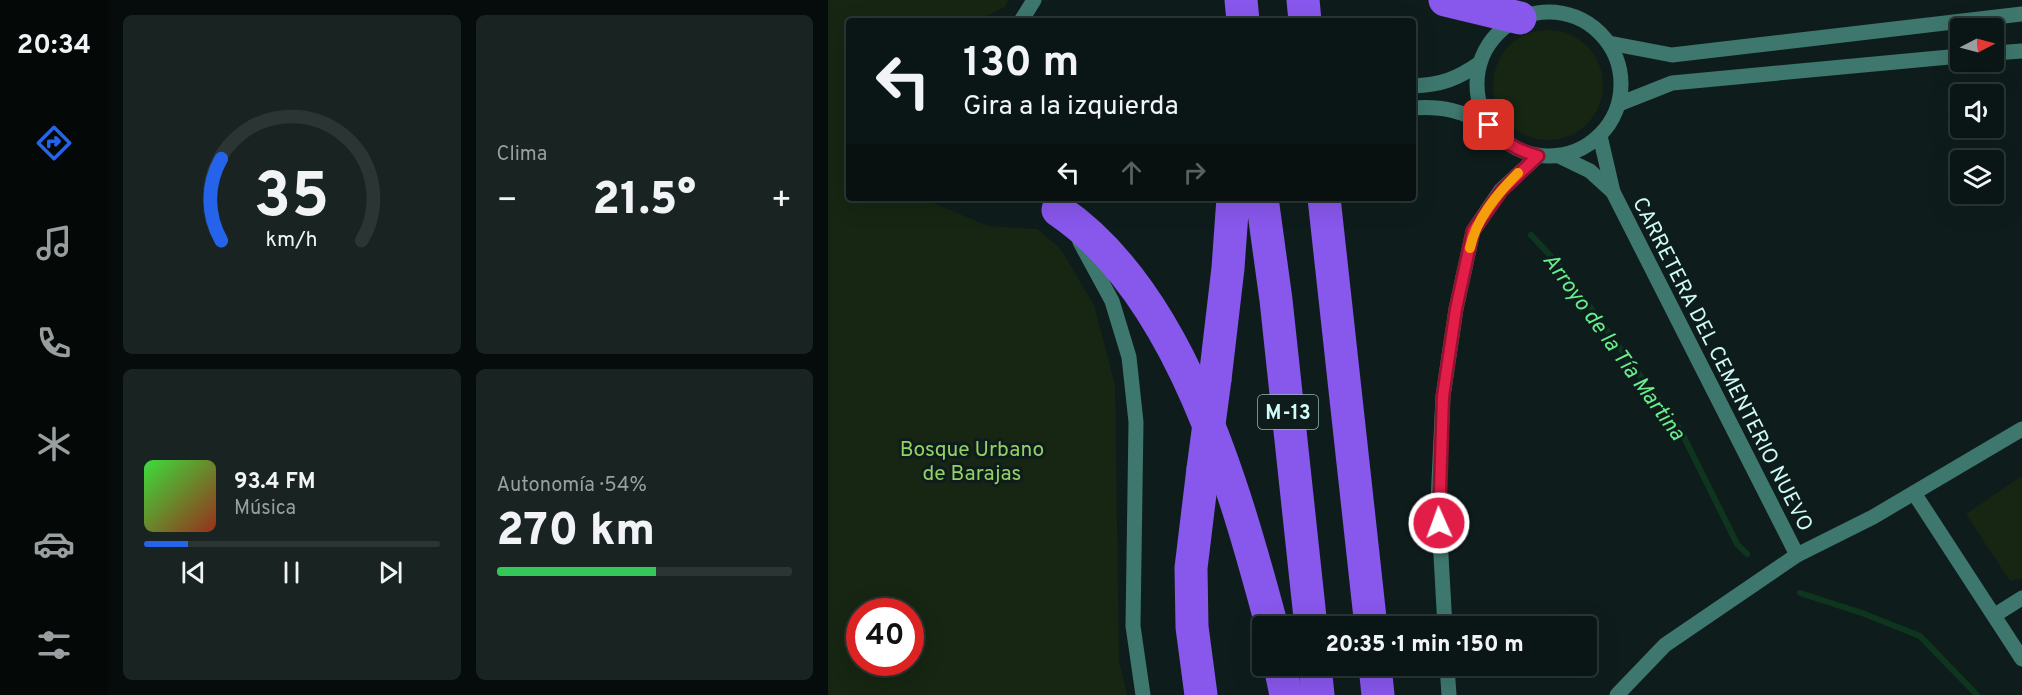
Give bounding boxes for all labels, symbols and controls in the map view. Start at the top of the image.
north arrow [1950,18,2004,72]
map controls [1950,18,2004,204]
text: 20:34 [17,29,91,63]
text: 130 m [963,38,1079,91]
icon: left [864,42,942,120]
button: sound [1950,84,2004,138]
text: Gira a la izquierda [963,90,1179,124]
pin [1463,99,1514,150]
icon: arrive [1472,108,1505,141]
icon: directions [33,122,75,164]
text: Clima [497,142,547,168]
button: layers [1950,150,2004,204]
icon: left [1052,156,1085,189]
icon: ahead [1115,156,1148,189]
icon: right [1178,156,1211,189]
text: 35 [254,160,330,239]
text: 21.5° [592,173,696,230]
text: − [497,181,518,223]
text: + [771,181,792,223]
street label: CARRETERA DEL CEMENTERIO NUEVO [1625,193,1818,536]
icon: music [33,222,75,264]
text: km/h [266,228,318,255]
water label: Arroyo de la Tía Martina [1536,248,1690,447]
icon: phone [33,322,75,364]
road number: M-13 [1258,395,1318,429]
icon: climate [33,423,75,465]
park label: Bosque Urbano de Barajas [900,437,1044,488]
text: 93.4 FM [234,469,316,496]
text: Autonomía · 54% [497,473,647,499]
position arrow [1407,491,1471,555]
text: Música [234,496,296,522]
text: 270 km [497,504,655,561]
icon: car [33,523,75,565]
icon: previous [177,556,210,589]
icon: pause [275,556,308,589]
icon: next [374,556,407,589]
speed limit sign: 40 [846,598,924,676]
icon: filters [33,624,75,666]
text: 20:35 · 1 min · 150 m [1325,632,1524,659]

